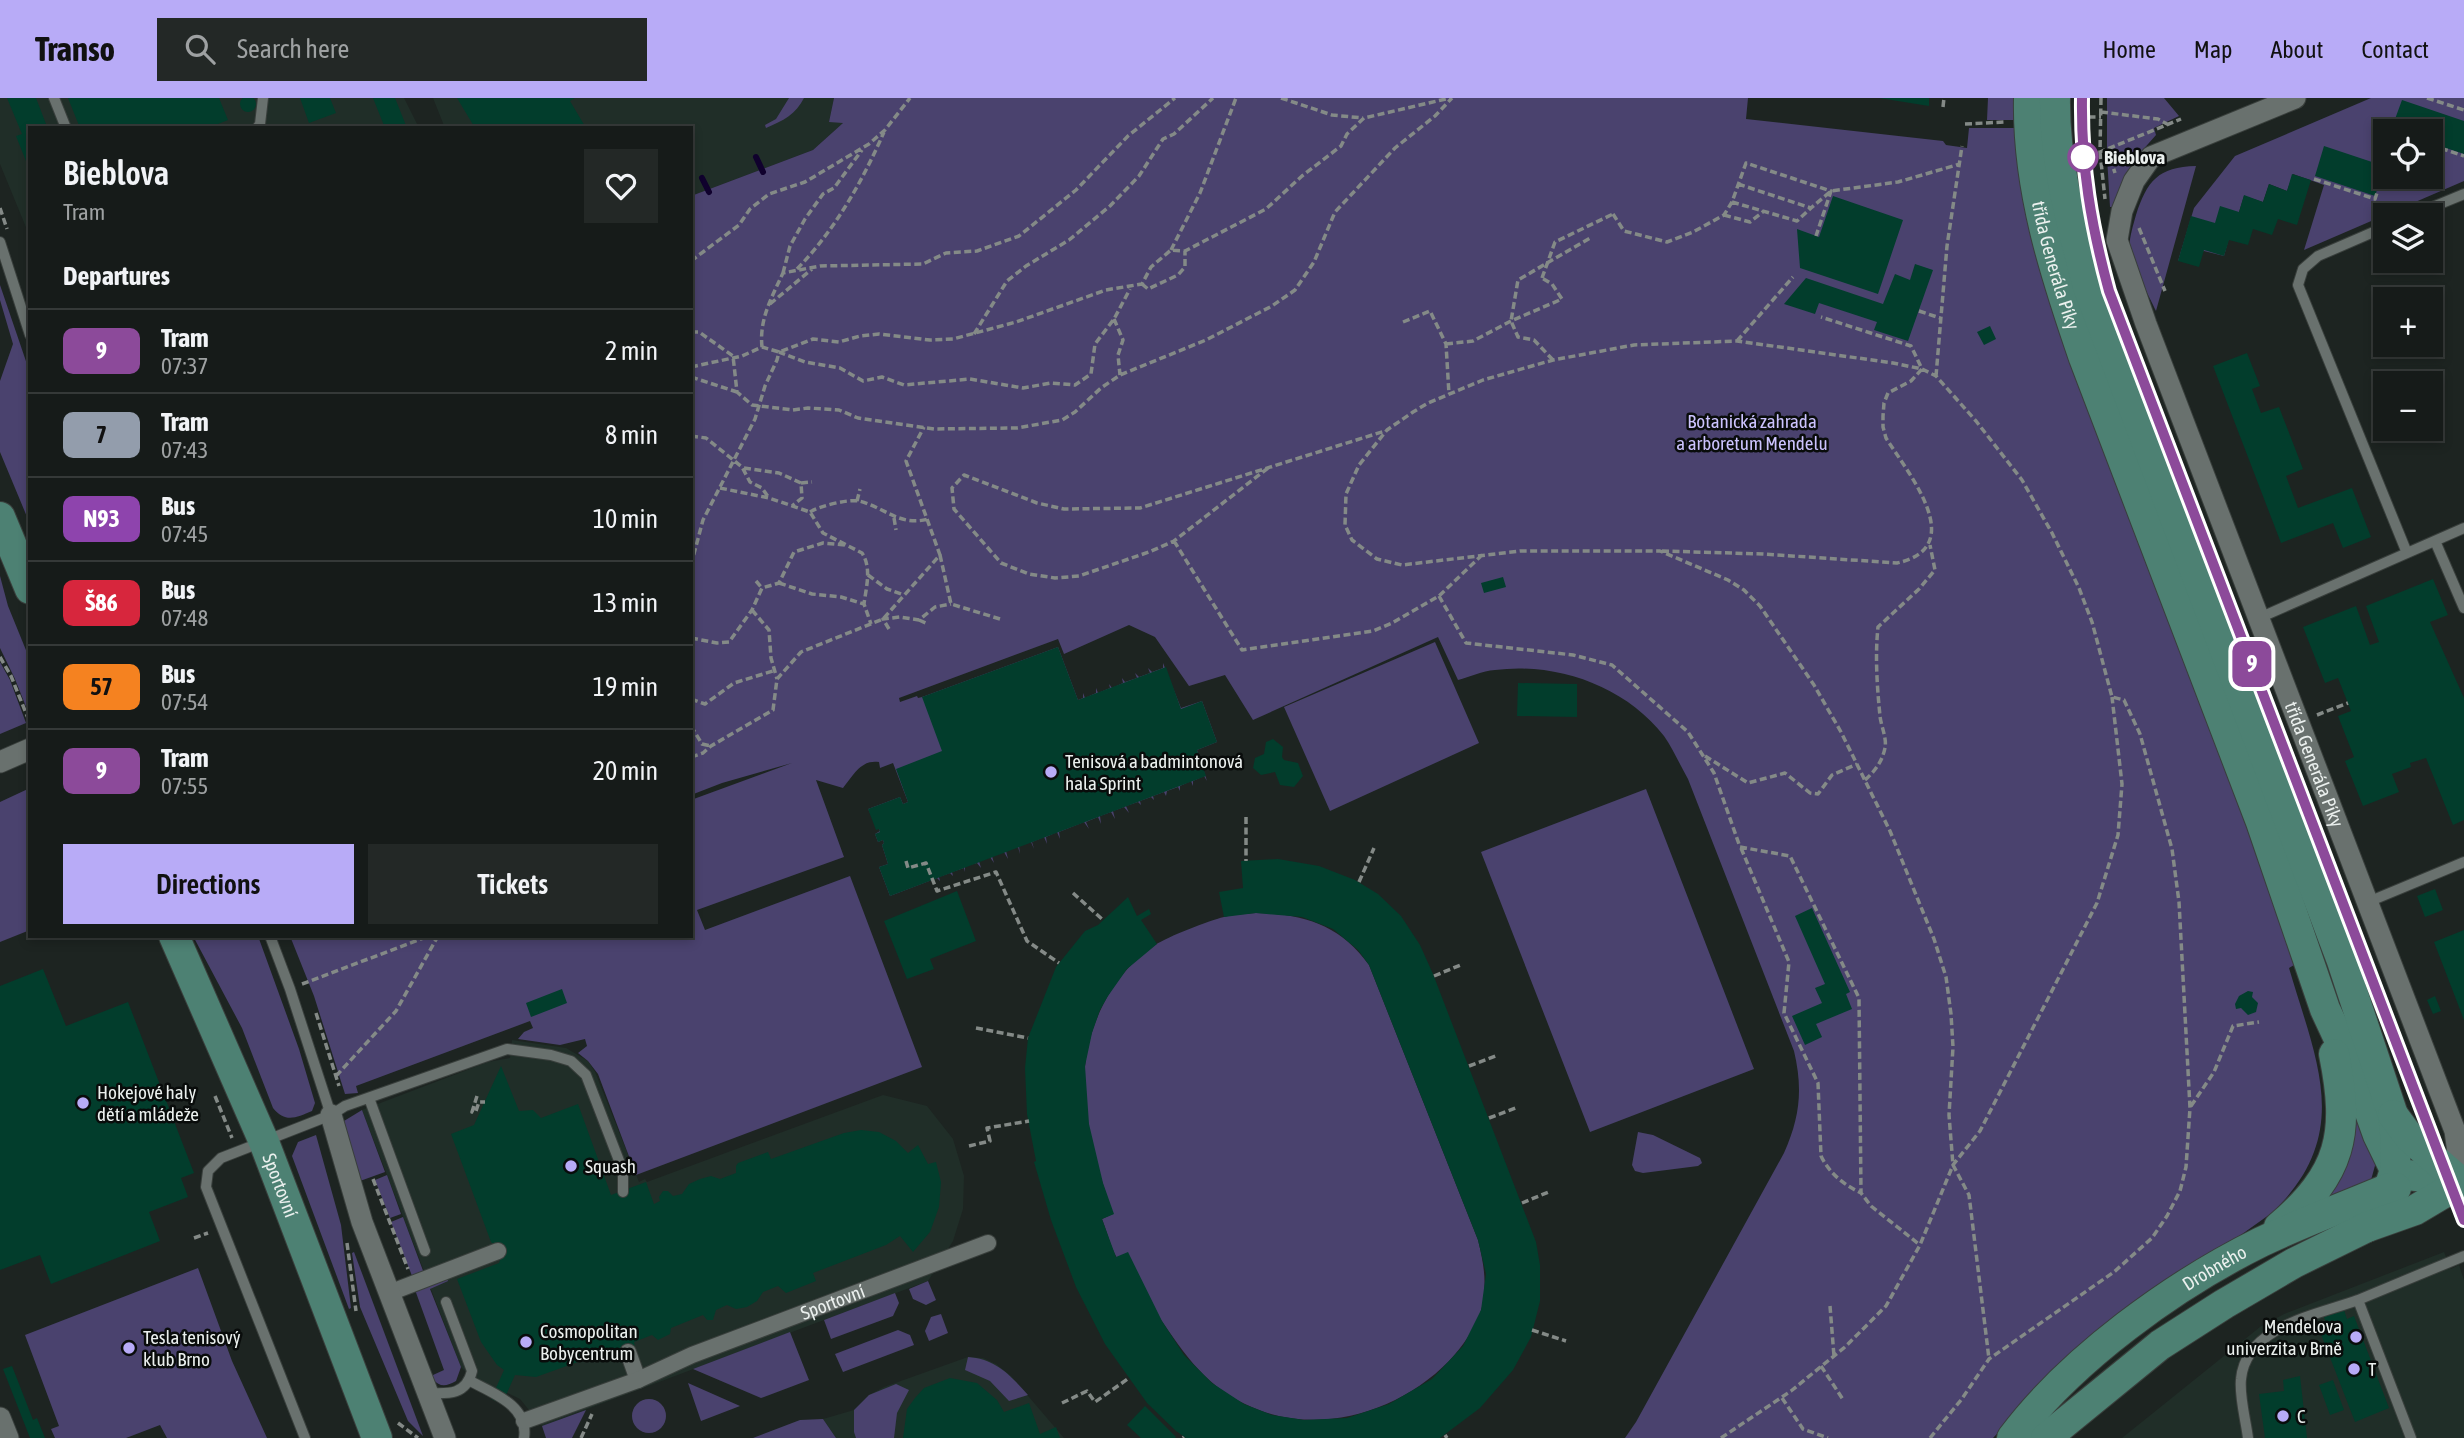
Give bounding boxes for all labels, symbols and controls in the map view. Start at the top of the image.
search box [157,18,647,81]
text: Transo [35,30,115,68]
icon: search [181,30,219,68]
text: Search here [237,34,349,64]
text: Home [2102,36,2156,63]
text: Map [2194,36,2232,63]
text: About [2270,36,2323,63]
text: Contact [2361,36,2429,63]
map controls [2373,119,2443,441]
button: locate [2373,119,2443,189]
marker: Bieblova [2068,142,2098,172]
place label: Bieblova [2104,146,2165,168]
button: heart [584,149,658,223]
text: Bieblova [63,154,169,192]
text: Tram [63,199,105,225]
street label: třída Generála Píky [2028,199,2085,332]
button: layers [2373,203,2443,273]
text: Departures [63,261,170,291]
button: + [2373,287,2443,357]
text: Tram [161,323,209,353]
text: 2 min [605,336,658,366]
text: 9 [96,337,107,364]
text: 07:37 [161,353,208,379]
button: − [2373,371,2443,441]
text: Tram [161,407,209,437]
park label: Botanická zahrada a arboretum Mendelu [1676,410,1828,454]
text: 8 min [605,420,658,450]
text: 7 [96,421,107,448]
text: 07:43 [161,437,208,463]
text: Bus [161,491,195,521]
text: 10 min [593,504,658,534]
text: N93 [83,505,120,532]
text: 07:45 [161,521,208,547]
text: Bus [161,575,195,605]
text: 13 min [593,588,658,618]
text: Š86 [85,589,118,616]
text: 07:48 [161,605,208,631]
line badge: 9 [2229,641,2275,687]
text: 9 [2246,650,2258,677]
text: Bus [161,659,195,689]
text: 19 min [593,672,658,702]
text: 57 [90,673,113,700]
text: 07:54 [161,689,208,715]
street label: třída Generála Píky [2281,698,2349,830]
text: Tram [161,743,209,773]
place label: Tenisová a badmintonová hala Sprint [1065,750,1243,794]
text: 20 min [593,756,658,786]
text: 9 [96,757,107,784]
marker: Tenisová a badmintonová hala Sprint [1043,764,1059,780]
text: 07:55 [161,773,208,799]
button: Directions [63,844,354,924]
button: Tickets [368,844,658,924]
place label: Hokejové haly dětí a mládeže [97,1081,199,1125]
marker: Hokejové haly dětí a mládeže [75,1095,91,1111]
street label: Sportovní [258,1150,303,1220]
place label: Squash [585,1155,636,1177]
marker: Squash [563,1158,579,1174]
street label: Drobného [2178,1240,2250,1295]
street label: Sportovní [797,1280,868,1324]
place label: Mendelova univerzita v Brně [2226,1315,2342,1359]
place label: Cosmopolitan Bobycentrum [540,1320,638,1364]
place label: Tesla tenisový klub Brno [143,1326,241,1370]
marker: Mendelova univerzita v Brně [2348,1329,2364,1345]
marker: Cosmopolitan Bobycentrum [518,1334,534,1350]
marker: Tesla tenisový klub Brno [121,1340,137,1356]
place label: T [2368,1358,2377,1380]
marker: T [2346,1361,2362,1377]
place label: C [2297,1405,2306,1427]
marker: C [2275,1408,2291,1424]

